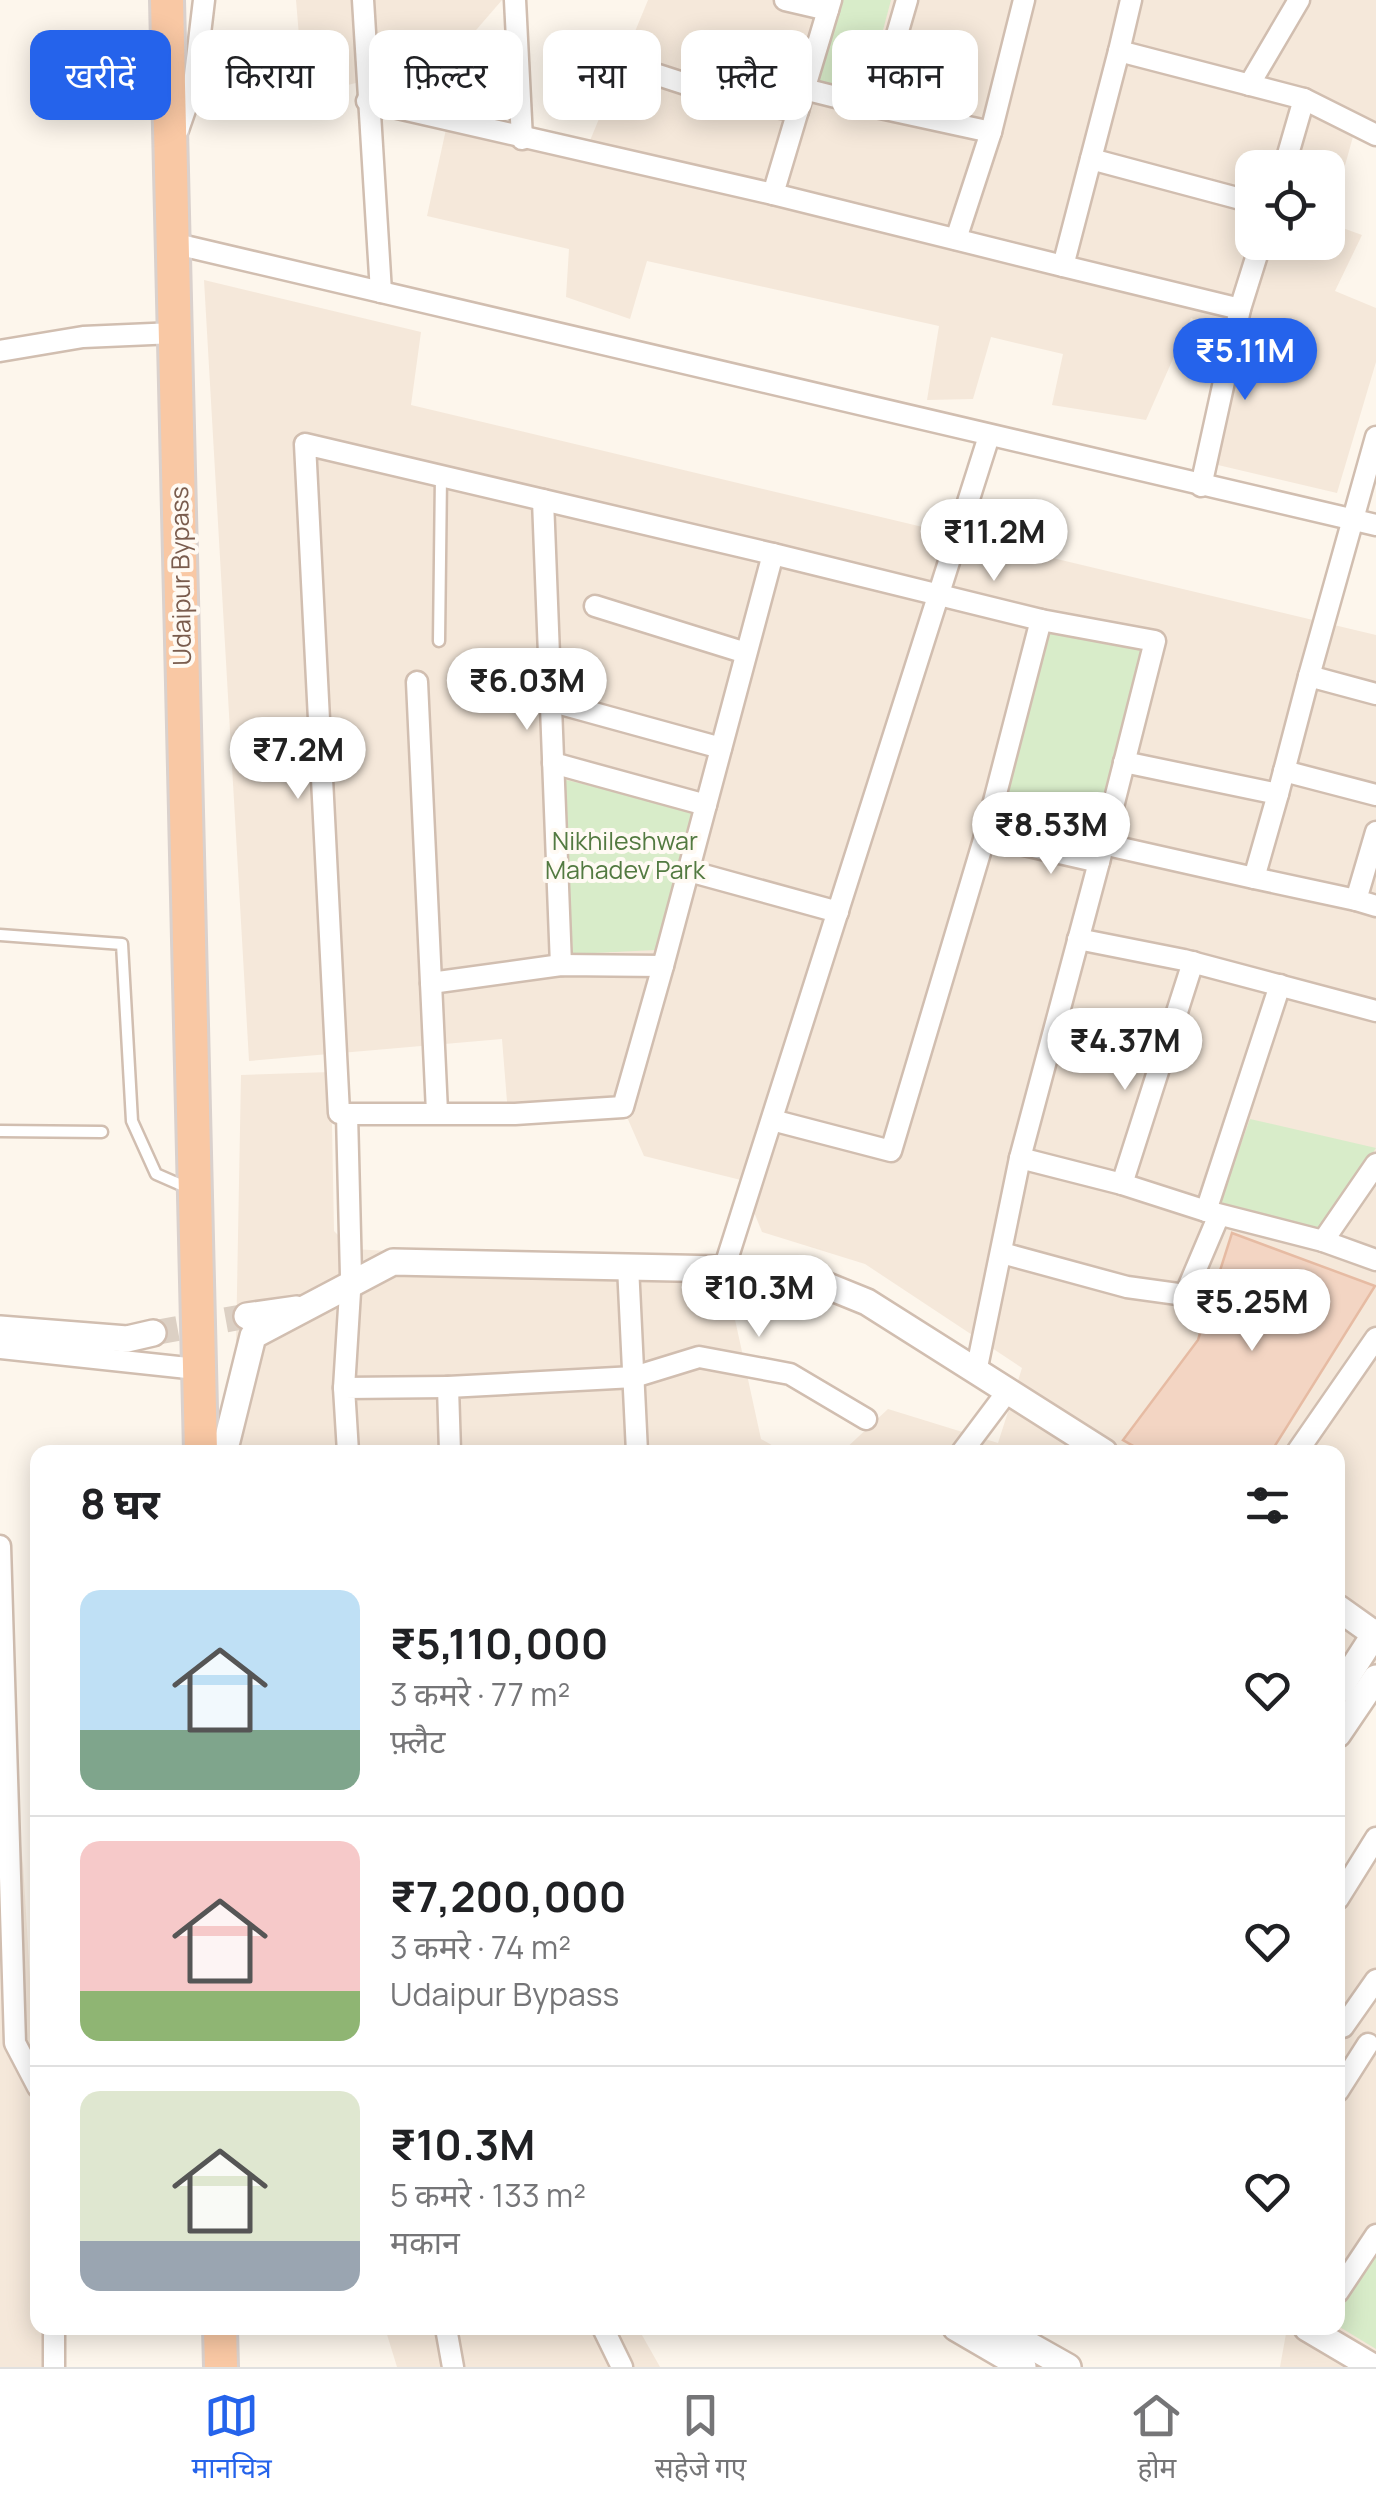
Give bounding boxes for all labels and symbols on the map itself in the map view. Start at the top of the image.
pin: ₹5.11M [1164,318,1326,403]
street label: Udaipur Bypass [161,486,199,666]
pin: ₹11.2M [913,499,1075,584]
pin: ₹6.03M [446,648,608,733]
pin: ₹7.2M [228,717,368,802]
pin: ₹8.53M [970,792,1132,877]
park label: Nikhileshwar Mahadev Park [545,823,706,887]
pin: ₹4.37M [1044,1008,1206,1093]
pin: ₹10.3M [678,1255,840,1340]
pin: ₹5.25M [1171,1269,1333,1354]

